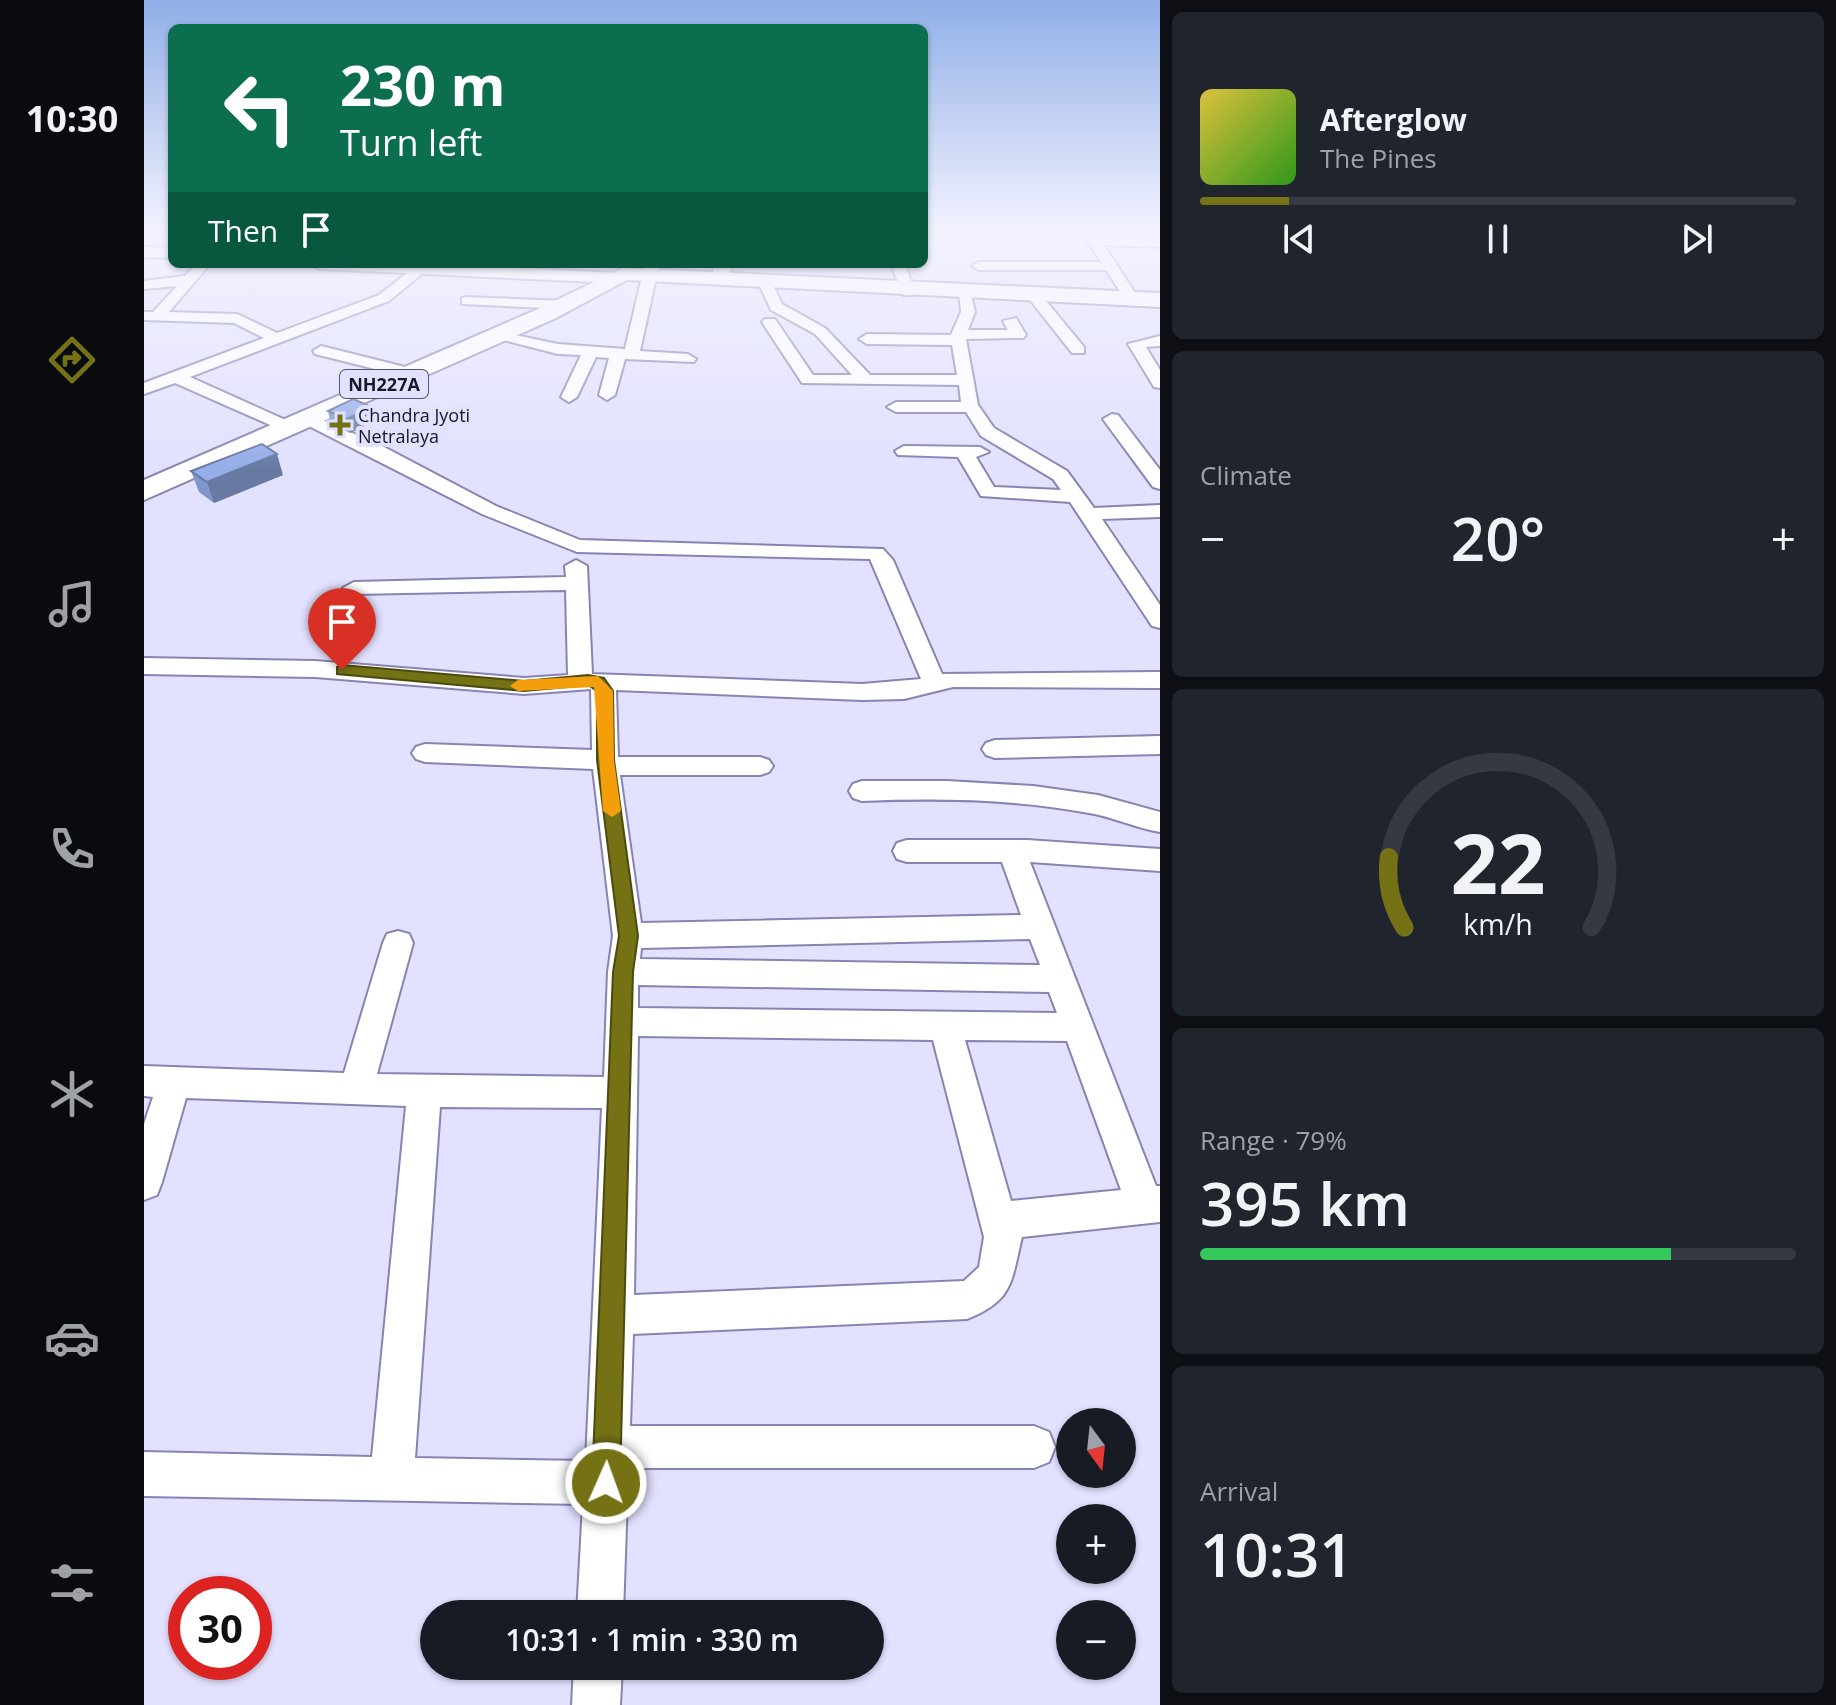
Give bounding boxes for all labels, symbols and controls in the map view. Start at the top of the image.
text: 230 m [340,46,506,122]
icon: left [208,56,312,160]
text: 10:30 [26,94,118,143]
text: Afterglow [1320,99,1467,140]
text: Turn left [340,118,482,167]
text: The Pines [1320,140,1437,176]
icon: arrive [294,208,338,252]
text: Then [208,210,278,251]
icon: previous [1277,217,1321,261]
icon: pause [1476,217,1520,261]
icon: next [1675,217,1719,261]
icon: directions [44,332,100,388]
road number: NH227A [340,370,428,398]
place label: Chandra Jyoti Netralaya [358,403,470,448]
marker: Chandra Jyoti Netralaya [329,414,351,436]
text: Climate [1200,457,1292,493]
text: 20° [1451,497,1545,579]
text: − [1200,508,1225,568]
text: + [1771,508,1796,568]
icon: music [44,576,100,632]
pin [308,588,376,670]
icon: arrive [320,600,364,644]
text: 22 [1450,805,1546,918]
icon: phone [44,821,100,877]
text: km/h [1463,905,1533,944]
icon: climate [44,1066,100,1122]
text: Range · 79% [1200,1122,1347,1158]
text: 395 km [1200,1162,1410,1244]
icon: car [44,1310,100,1366]
north arrow [1056,1408,1136,1488]
map controls [1056,1408,1136,1680]
position arrow [564,1441,648,1525]
text: Arrival [1200,1473,1278,1509]
button: + [1056,1504,1136,1584]
text: 10:31 [1200,1513,1354,1595]
icon: filters [44,1555,100,1611]
speed limit sign: 30 [168,1576,272,1680]
button: − [1056,1600,1136,1680]
text: 10:31 · 1 min · 330 m [505,1619,799,1660]

